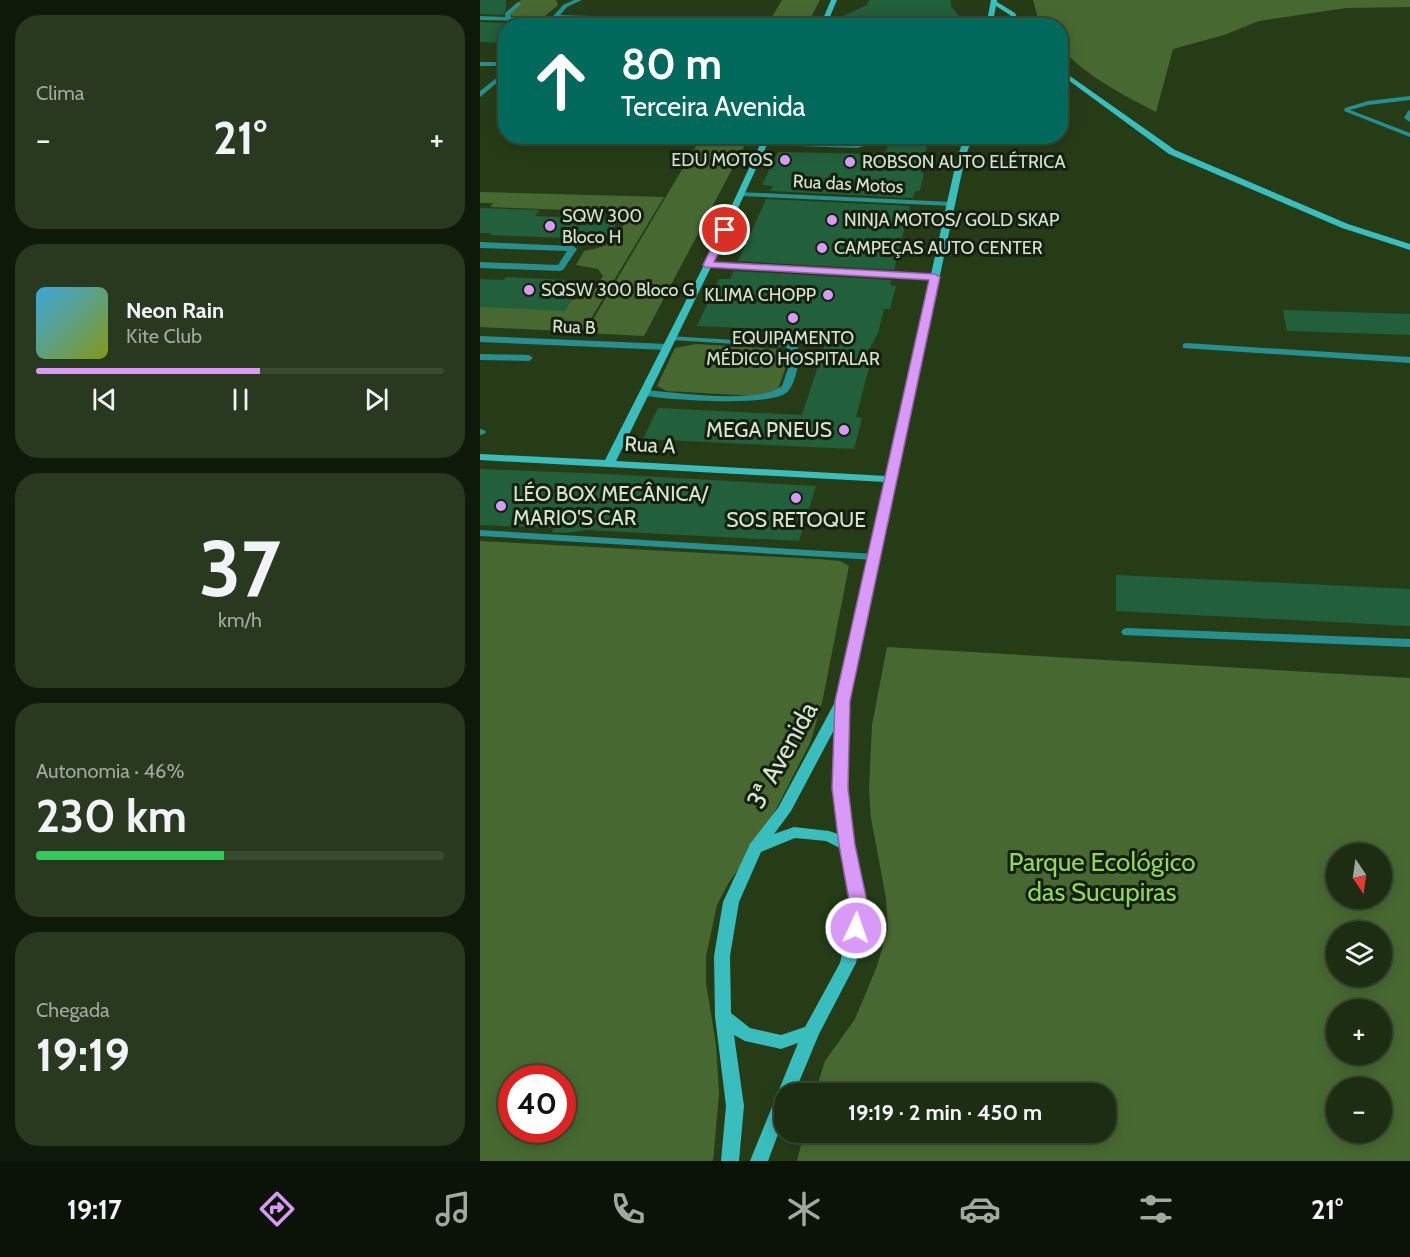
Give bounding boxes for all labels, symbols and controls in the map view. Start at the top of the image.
text: 80 m [621,38,722,90]
icon: ahead [522,42,600,120]
text: Clima [36,81,84,105]
text: Terceira Avenida [621,90,806,123]
text: 21° [213,111,267,165]
text: − [36,119,51,159]
text: + [429,119,444,159]
place label: EDU MOTOS [671,149,773,171]
place label: ROBSON AUTO ELÉTRICA [862,151,1066,173]
marker: EDU MOTOS [778,153,792,167]
marker: ROBSON AUTO ELÉTRICA [843,155,857,169]
street label: Rua das Motos [792,170,904,198]
pin [699,204,750,255]
place label: SQW 300 Bloco H [562,205,642,248]
place label: NINJA MOTOS/ GOLD SKAP [844,209,1059,231]
icon: arrive [708,213,741,246]
marker: NINJA MOTOS/ GOLD SKAP [825,213,839,227]
marker: SQW 300 Bloco H [543,219,557,233]
place label: CAMPEÇAS AUTO CENTER [834,237,1043,259]
marker: CAMPEÇAS AUTO CENTER [815,241,829,255]
place label: SQSW 300 Bloco G [541,279,695,301]
marker: SQSW 300 Bloco G [522,283,536,297]
place label: KLIMA CHOPP [704,284,816,306]
marker: KLIMA CHOPP [821,288,835,302]
text: Neon Rain [126,297,224,324]
marker: EQUIPAMENTO MÉDICO HOSPITALAR [786,311,800,325]
street label: Rua B [552,315,596,339]
text: Kite Club [126,324,202,348]
place label: EQUIPAMENTO MÉDICO HOSPITALAR [706,327,880,370]
icon: previous [88,383,121,416]
icon: pause [224,383,257,416]
icon: next [360,383,393,416]
place label: MEGA PNEUS [706,417,832,442]
marker: MEGA PNEUS [837,423,851,437]
street label: Rua A [624,431,676,458]
place label: LÉO BOX MECÂNICA/ MARIO'S CAR [513,481,709,530]
marker: SOS RETOQUE [789,491,803,505]
marker: LÉO BOX MECÂNICA/ MARIO'S CAR [494,499,508,513]
place label: SOS RETOQUE [726,507,866,532]
text: 37 [199,521,281,616]
text: km/h [218,608,262,632]
street label: 3ª Avenida [740,696,825,814]
text: Autonomia · 46% [36,759,184,783]
text: 230 km [36,789,187,843]
north arrow [1326,843,1392,909]
map controls [1326,843,1392,1143]
park label: Parque Ecológico das Sucupiras [1008,846,1196,908]
position arrow [824,896,888,960]
button: layers [1326,921,1392,987]
text: Chegada [36,998,110,1022]
button: + [1326,999,1392,1065]
text: 19:19 [36,1028,130,1082]
speed limit sign: 40 [498,1065,576,1143]
button: − [1326,1077,1392,1143]
text: 19:19 · 2 min · 450 m [848,1099,1042,1126]
icon: directions [256,1188,298,1230]
icon: music [432,1188,474,1230]
icon: phone [607,1188,649,1230]
icon: climate [783,1188,825,1230]
icon: car [959,1188,1001,1230]
icon: filters [1135,1188,1177,1230]
text: 19:17 [67,1193,122,1226]
text: 21° [1311,1193,1343,1226]

